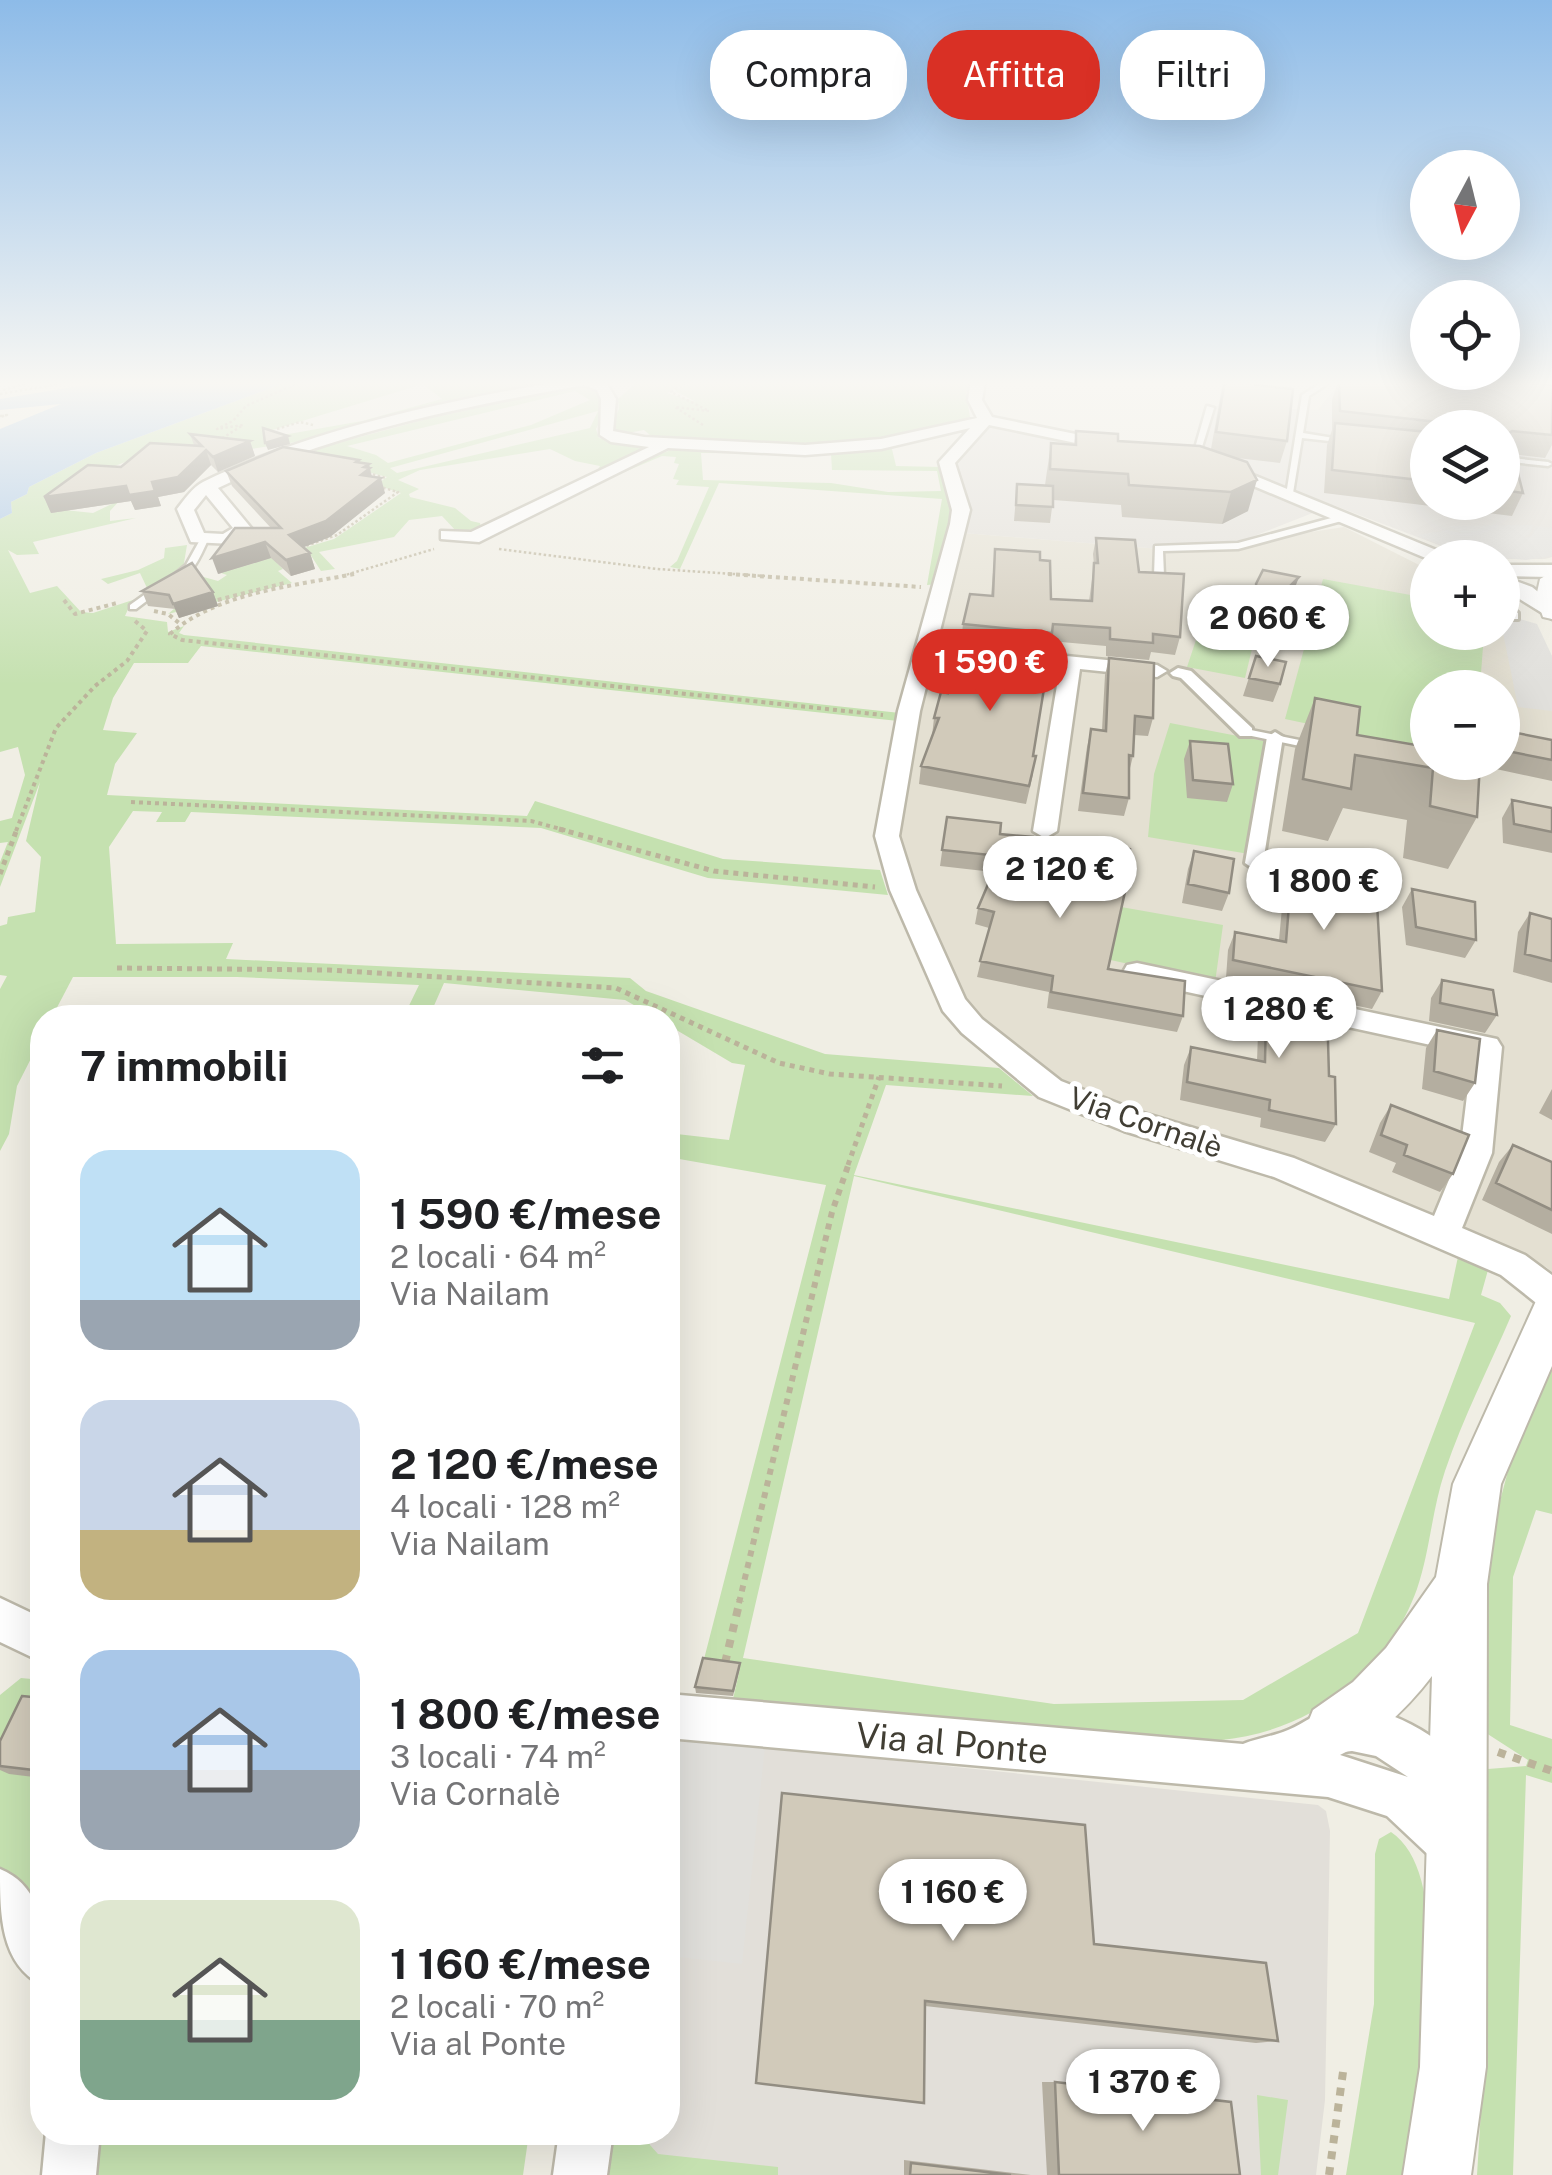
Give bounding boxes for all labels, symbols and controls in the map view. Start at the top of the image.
chip: Compra [710,30,907,120]
chip: Affitta [927,30,1100,120]
chip: Filtri [1120,30,1265,120]
north arrow [1410,150,1520,260]
map controls [1410,150,1520,780]
button: locate [1410,280,1520,390]
button: layers [1410,410,1520,520]
button: + [1410,540,1520,650]
pin: 2 060 € [1176,585,1360,670]
text: 2 060 € [1209,599,1327,636]
pin: 1 590 € [898,629,1082,714]
text: 1 590 € [934,643,1046,680]
button: − [1410,670,1520,780]
pin: 2 120 € [968,836,1152,921]
pin: 1 800 € [1232,848,1416,933]
text: 2 120 € [1005,850,1115,887]
text: 1 800 € [1268,862,1380,899]
pin: 1 280 € [1187,976,1371,1061]
text: 1 280 € [1223,990,1335,1027]
icon: filters [575,1038,630,1093]
text: 7 immobili [80,1041,288,1090]
street label: Via Cornalè [1065,1079,1227,1165]
text: 1 590 €/mese [390,1189,661,1238]
icon: home [160,1190,280,1310]
text: 2 locali · 64 m² [390,1238,606,1275]
text: Via Nailam [390,1275,550,1312]
text: 2 120 €/mese [390,1439,659,1488]
icon: home [160,1440,280,1560]
text: 4 locali · 128 m² [390,1488,620,1525]
text: Via Nailam [390,1525,550,1562]
text: 1 800 €/mese [390,1689,660,1738]
icon: home [160,1690,280,1810]
street label: Via al Ponte [854,1714,1050,1772]
text: 3 locali · 74 m² [390,1738,606,1775]
text: Via Cornalè [390,1775,561,1812]
pin: 1 160 € [861,1859,1045,1944]
text: 1 160 € [901,1873,1005,1910]
text: 1 160 €/mese [390,1939,651,1988]
icon: home [160,1940,280,2060]
text: 2 locali · 70 m² [390,1988,604,2025]
text: Via al Ponte [390,2025,566,2062]
pin: 1 370 € [1051,2049,1235,2134]
text: 1 370 € [1088,2063,1198,2100]

